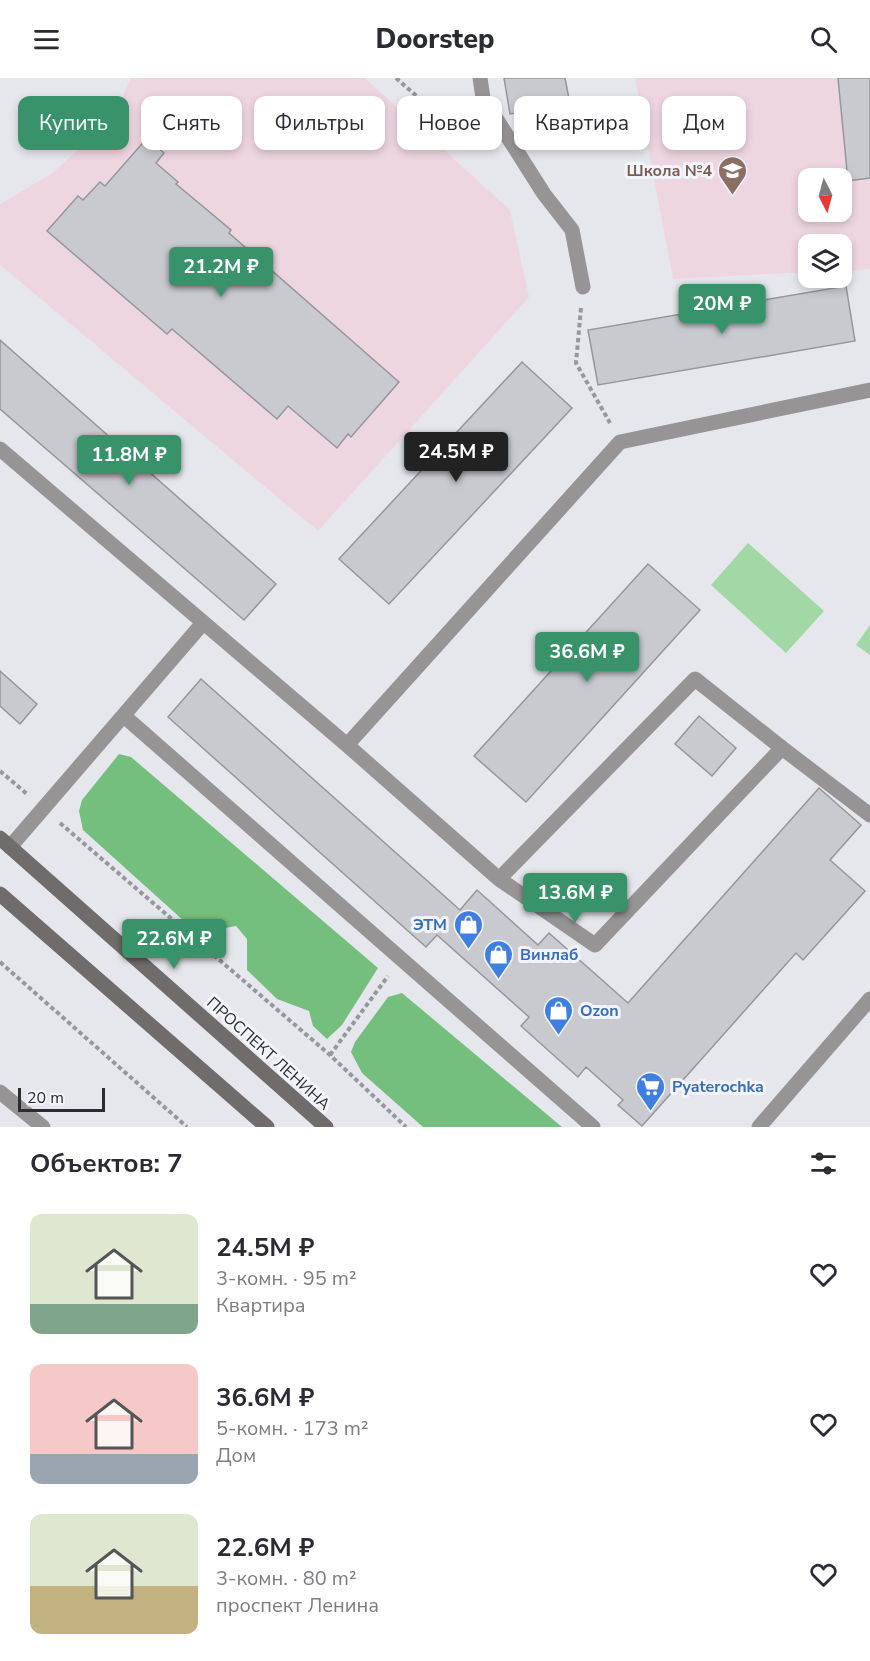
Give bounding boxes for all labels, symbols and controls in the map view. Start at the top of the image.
text: Doorstep [376,21,494,58]
icon: menu [30,23,63,56]
icon: search [807,23,840,56]
chip: Купить [18,96,129,150]
chip: Снять [141,96,242,150]
chip: Фильтры [254,96,385,150]
chip: Новое [397,96,502,150]
chip: Квартира [514,96,650,150]
chip: Дом [662,96,746,150]
school or university icon: Школа №4 [717,154,749,196]
place label: Школа №4 [627,160,712,182]
north arrow [798,168,852,222]
map controls [798,168,852,288]
button: layers [798,234,852,288]
pin: 21.2M ₽ [166,247,276,298]
text: 21.2M ₽ [183,253,259,280]
pin: 20M ₽ [680,284,764,335]
text: 20M ₽ [693,290,751,317]
pin: 24.5M ₽ [401,432,511,483]
pin: 11.8M ₽ [74,435,184,486]
text: 24.5M ₽ [418,438,494,465]
text: 11.8M ₽ [91,441,167,468]
pin: 36.6M ₽ [532,632,642,683]
text: 36.6M ₽ [549,638,625,665]
pin: 13.6M ₽ [520,873,630,924]
text: 13.6M ₽ [537,879,613,906]
shop icon: ЭТМ [452,908,484,950]
place label: ЭТМ [413,914,447,936]
pin: 22.6M ₽ [119,919,229,970]
text: 22.6M ₽ [136,925,212,952]
shop icon: Винлаб [483,938,515,980]
place label: Винлаб [520,944,578,966]
street label: ПРОСПЕКТ ЛЕНИНА [202,992,335,1116]
shop icon: Ozon [543,994,575,1036]
place label: Ozon [580,1000,619,1022]
supermarket icon: Pyaterochka [635,1070,667,1112]
place label: Pyaterochka [672,1076,764,1098]
scale bar [18,1085,105,1112]
text: 20 m [27,1087,64,1109]
text: Объектов: 7 [30,1146,183,1181]
icon: filters [807,1147,840,1180]
text: 24.5M ₽ [216,1230,314,1265]
icon: home [78,1238,150,1310]
icon: heart [807,1258,840,1291]
text: 3-комн. · 95 m² [216,1265,357,1292]
text: Квартира [216,1292,306,1319]
text: 36.6M ₽ [216,1380,314,1415]
icon: home [78,1388,150,1460]
icon: heart [807,1408,840,1441]
text: 5-комн. · 173 m² [216,1415,369,1442]
text: Дом [216,1442,256,1469]
text: 22.6M ₽ [216,1530,314,1565]
icon: home [78,1538,150,1610]
icon: heart [807,1558,840,1591]
text: 3-комн. · 80 m² [216,1565,357,1592]
text: проспект Ленина [216,1592,379,1619]

